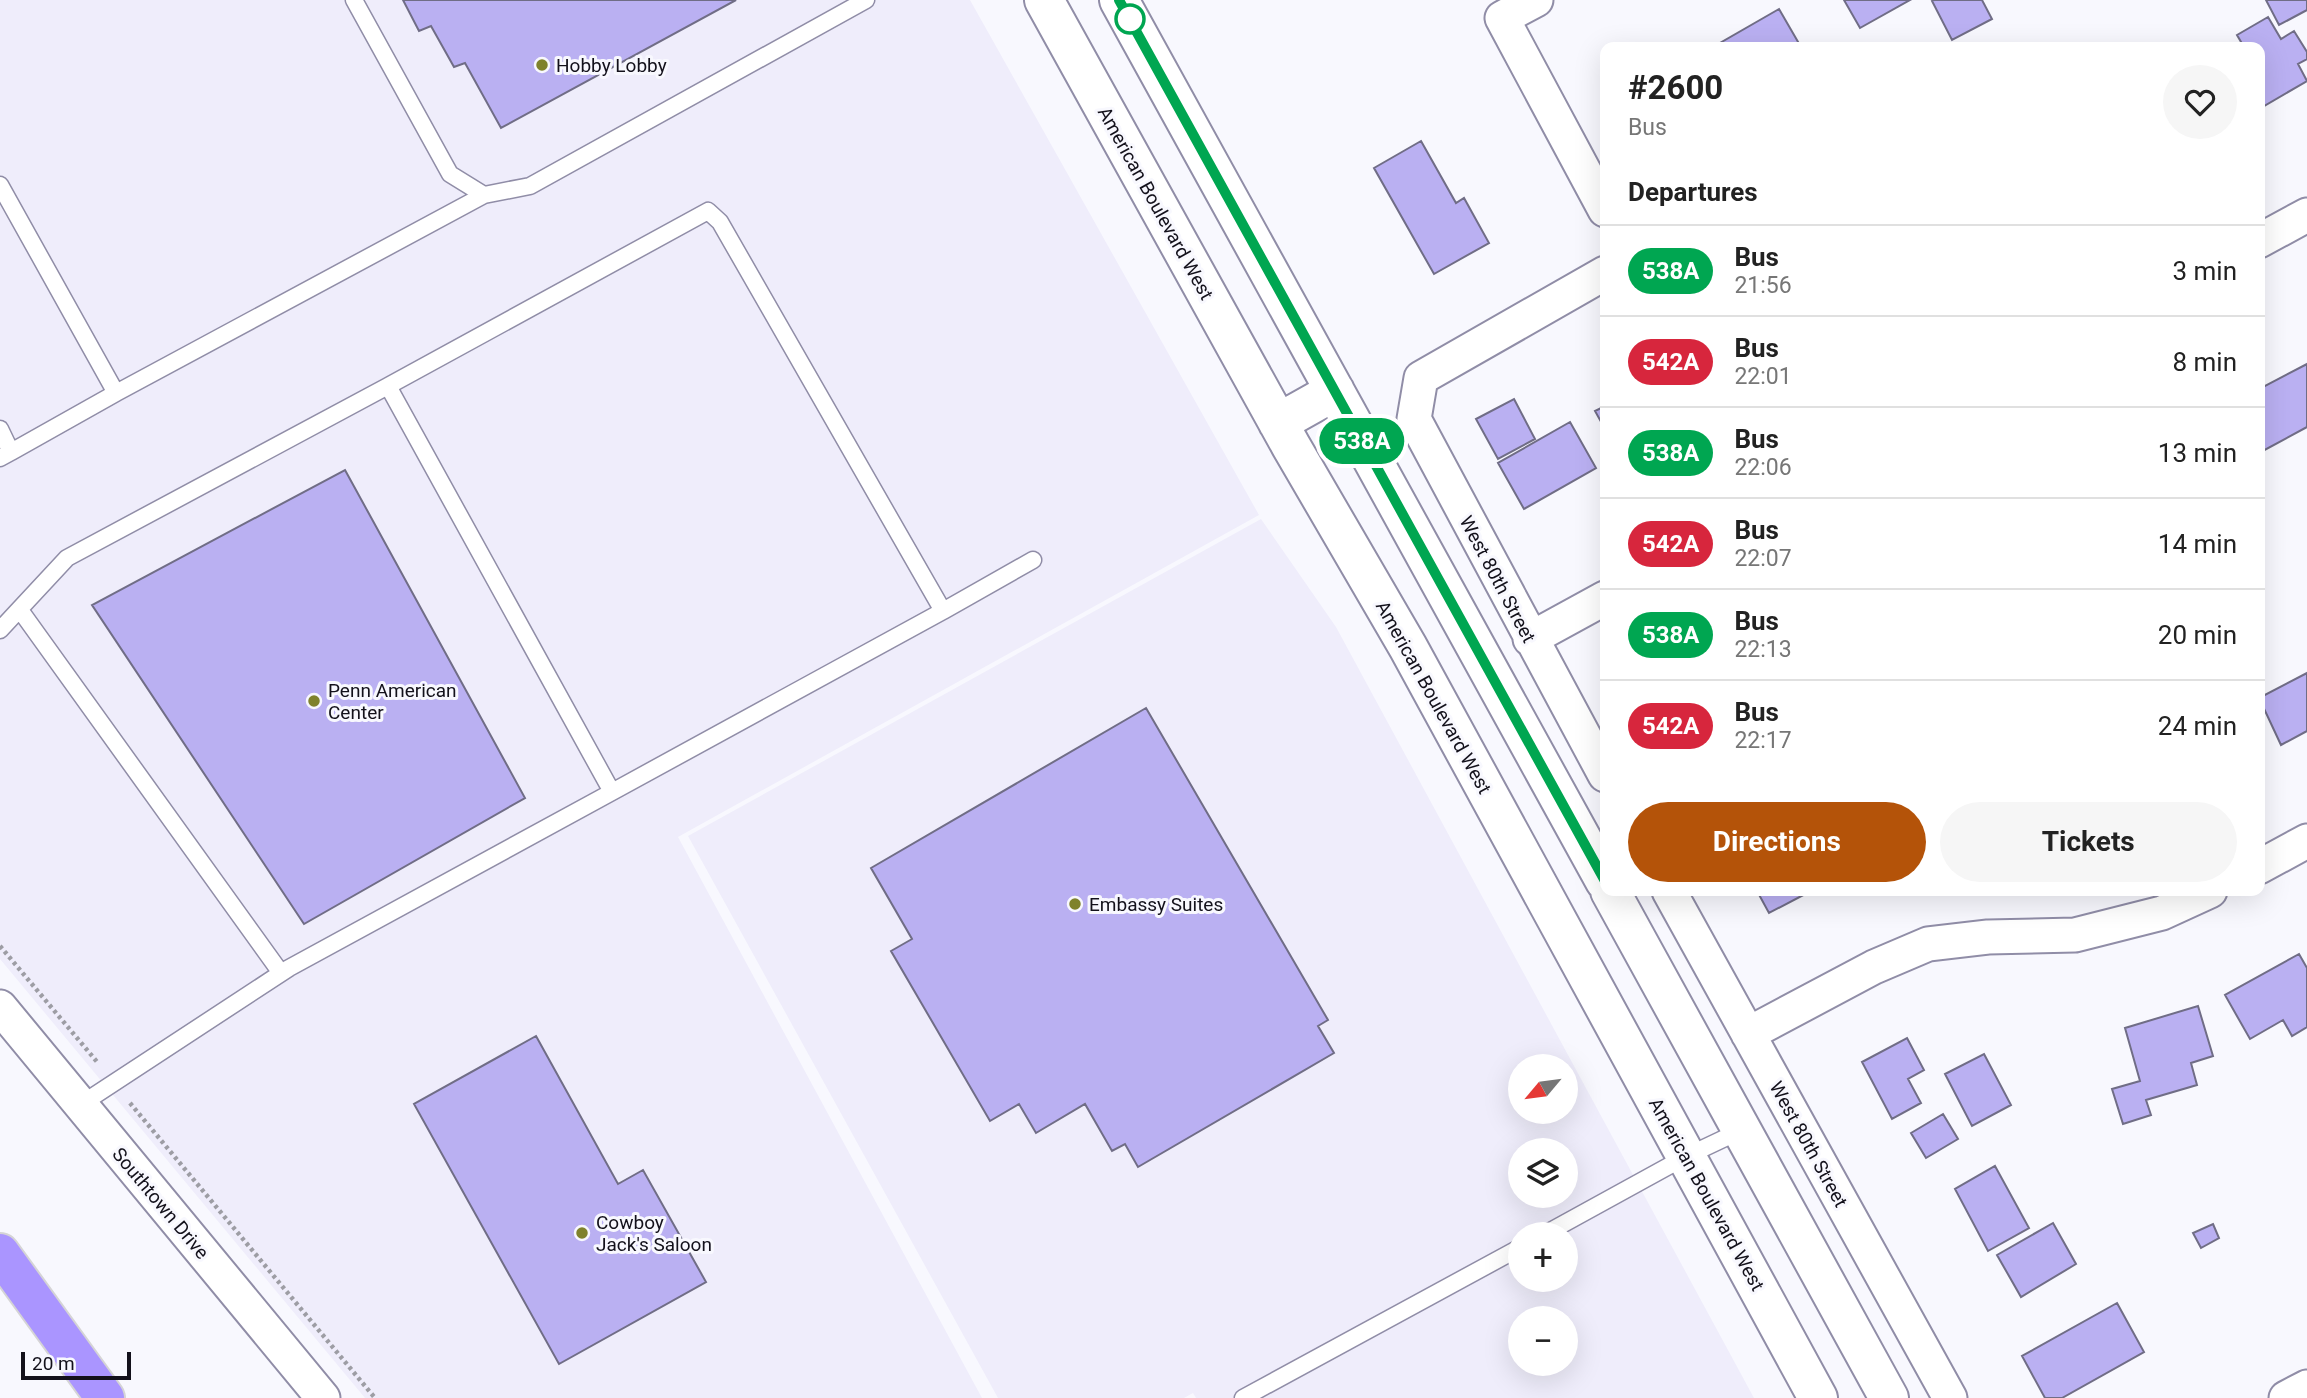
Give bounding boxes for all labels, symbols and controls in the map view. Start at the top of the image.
unlabelled marker [1115,4,1145,34]
place label: Hobby Lobby [556,54,667,77]
marker: Hobby Lobby [534,57,550,73]
button: heart [2163,65,2237,139]
text: #2600 [1628,68,1723,107]
street label: American Boulevard West [1093,103,1218,304]
text: Bus [1628,114,1667,141]
text: Departures [1628,177,1758,207]
text: Bus [1734,242,1779,272]
text: 3 min [2172,256,2237,286]
text: 538A [1642,257,1699,285]
text: 21:56 [1734,272,1792,299]
text: Bus [1734,333,1779,363]
text: 8 min [2172,347,2237,377]
text: 542A [1642,348,1699,376]
text: 22:01 [1734,363,1792,390]
line badge: 538A [1313,418,1411,464]
text: Bus [1734,424,1779,454]
text: 538A [1333,427,1391,455]
text: 13 min [2158,438,2237,468]
text: 538A [1642,439,1699,467]
text: 22:06 [1734,454,1792,481]
street label: West 80th Street [1454,512,1541,647]
text: Bus [1734,515,1779,545]
text: 14 min [2158,529,2237,559]
text: 542A [1642,530,1699,558]
text: 22:07 [1734,545,1792,572]
street label: American Boulevard West [1371,597,1496,798]
text: Bus [1734,606,1779,636]
text: 20 min [2158,620,2237,650]
text: 538A [1642,621,1699,649]
text: 22:13 [1734,636,1792,663]
place label: Penn American Center [328,679,457,724]
marker: Penn American Center [306,693,322,709]
text: Bus [1734,697,1779,727]
text: 24 min [2158,711,2237,741]
text: 542A [1642,712,1699,740]
text: 22:17 [1734,727,1792,754]
button: Directions [1628,802,1926,882]
button: Tickets [1940,802,2237,882]
place label: Embassy Suites [1089,893,1223,916]
marker: Embassy Suites [1067,896,1083,912]
north arrow [1508,1054,1578,1124]
map controls [1508,1054,1578,1376]
street label: West 80th Street [1765,1077,1853,1211]
street label: American Boulevard West [1644,1094,1769,1295]
button: layers [1508,1138,1578,1208]
street label: Southtown Drive [107,1143,214,1264]
place label: Cowboy Jack's Saloon [596,1211,712,1256]
button: + [1508,1222,1578,1292]
marker: Cowboy Jack's Saloon [574,1225,590,1241]
button: − [1508,1306,1578,1376]
scale bar [21,1349,131,1381]
text: 20 m [32,1352,75,1375]

